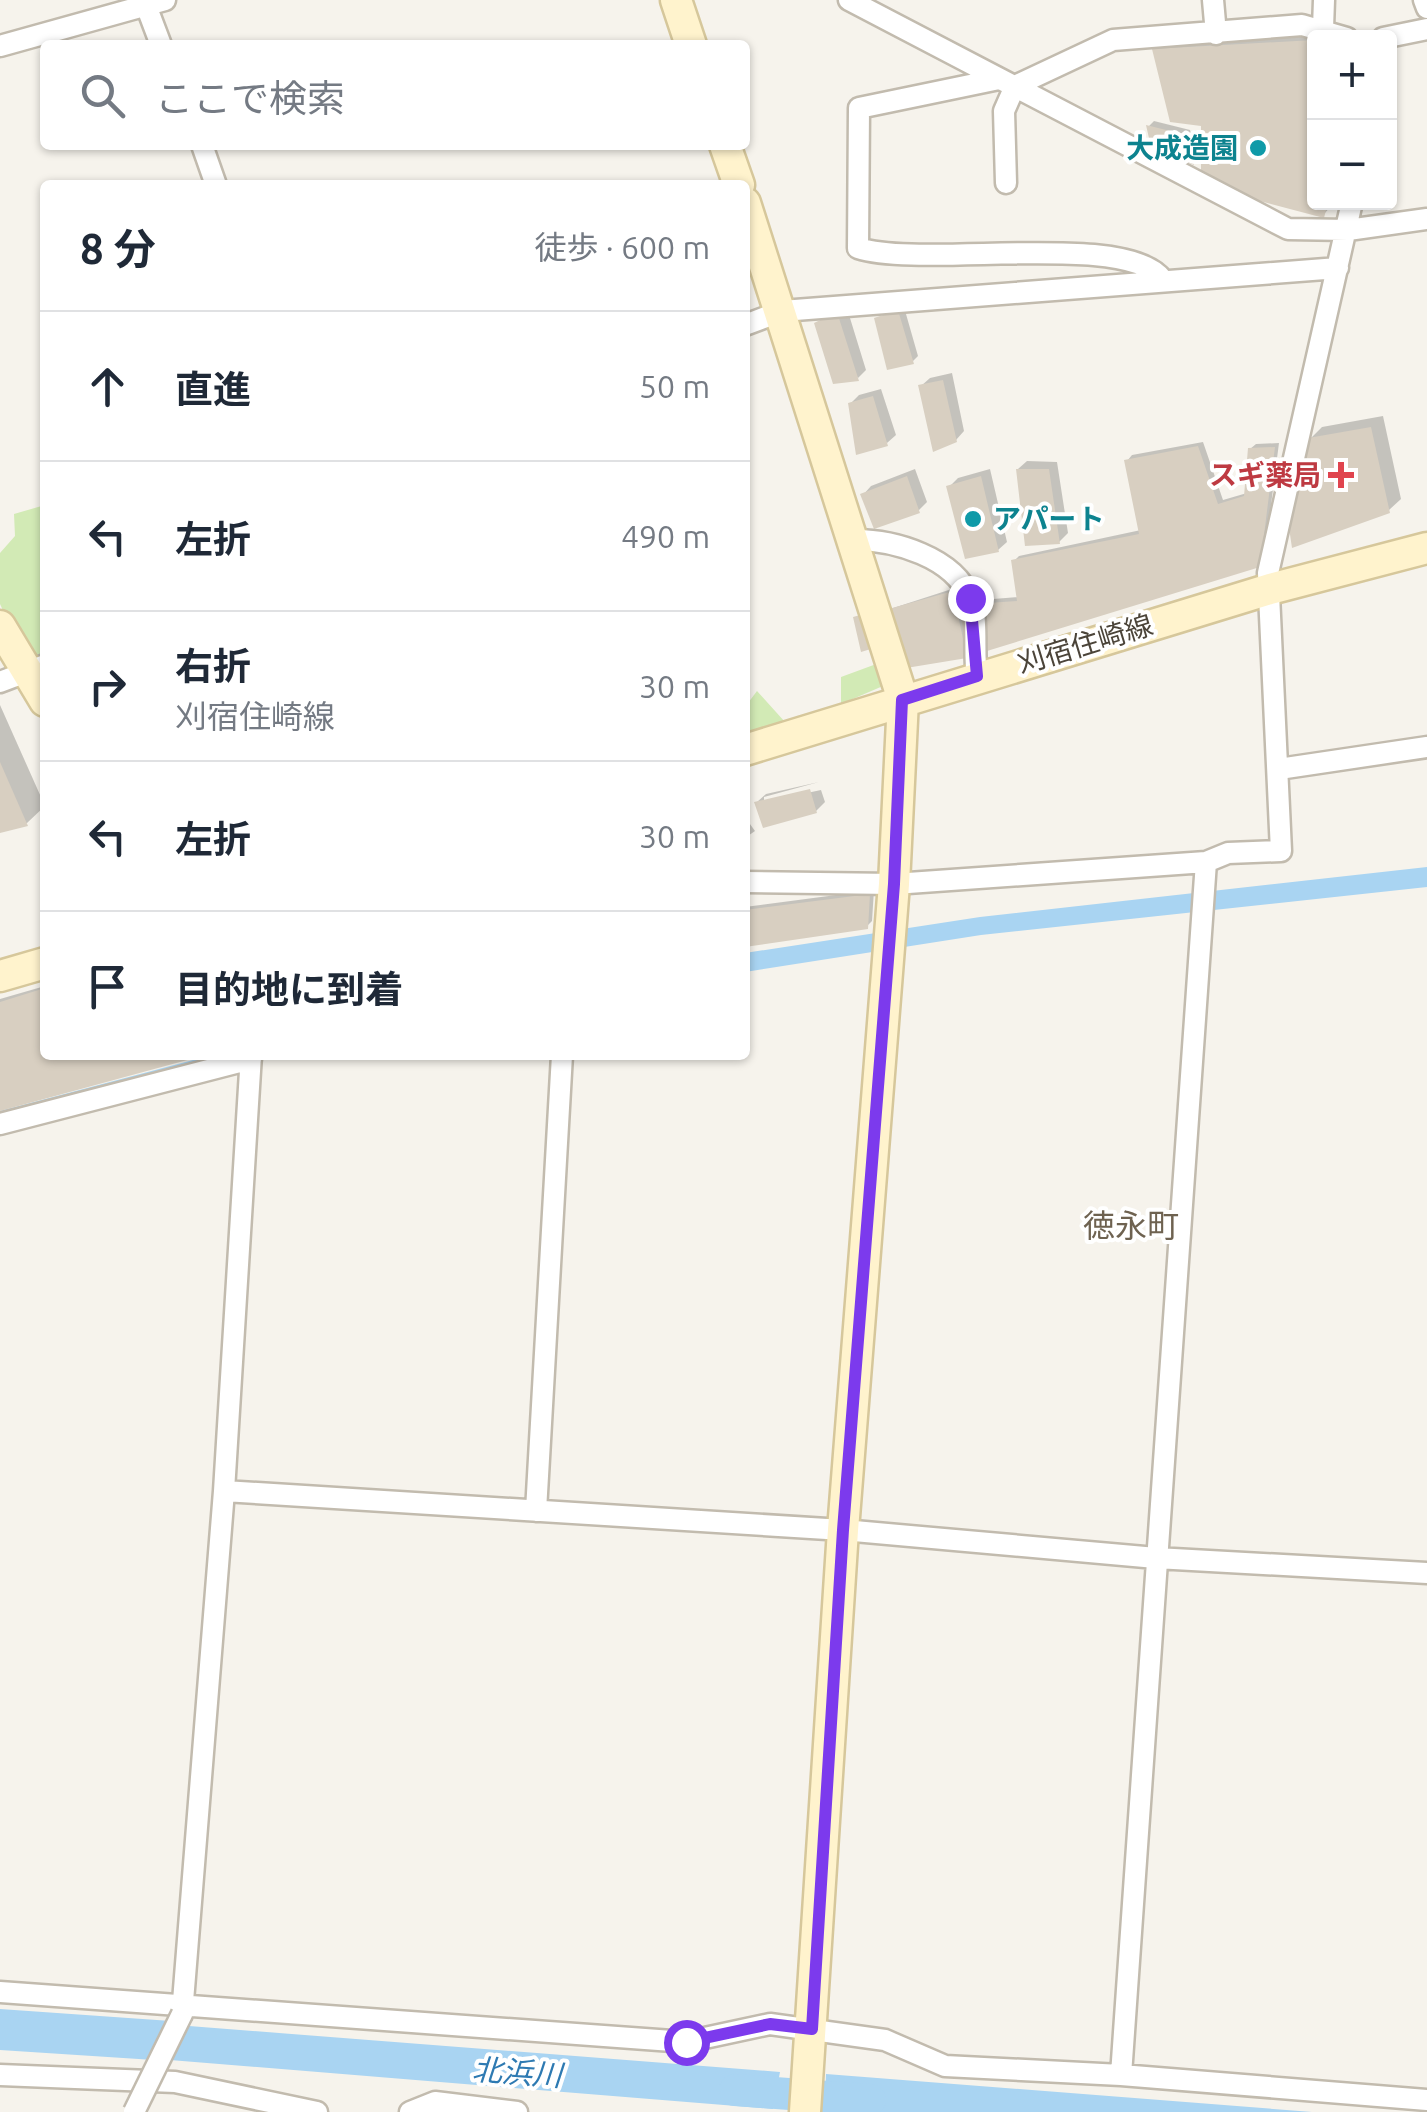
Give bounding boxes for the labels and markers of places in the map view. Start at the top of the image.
place label: 大成造園 [1126,132,1238,163]
marker: 大成造園 [1247,137,1269,159]
place label: スギ薬局 [1209,459,1321,490]
marker: スギ薬局 [1330,464,1352,486]
place label: アパート [993,503,1104,534]
marker: アパート [962,508,984,530]

